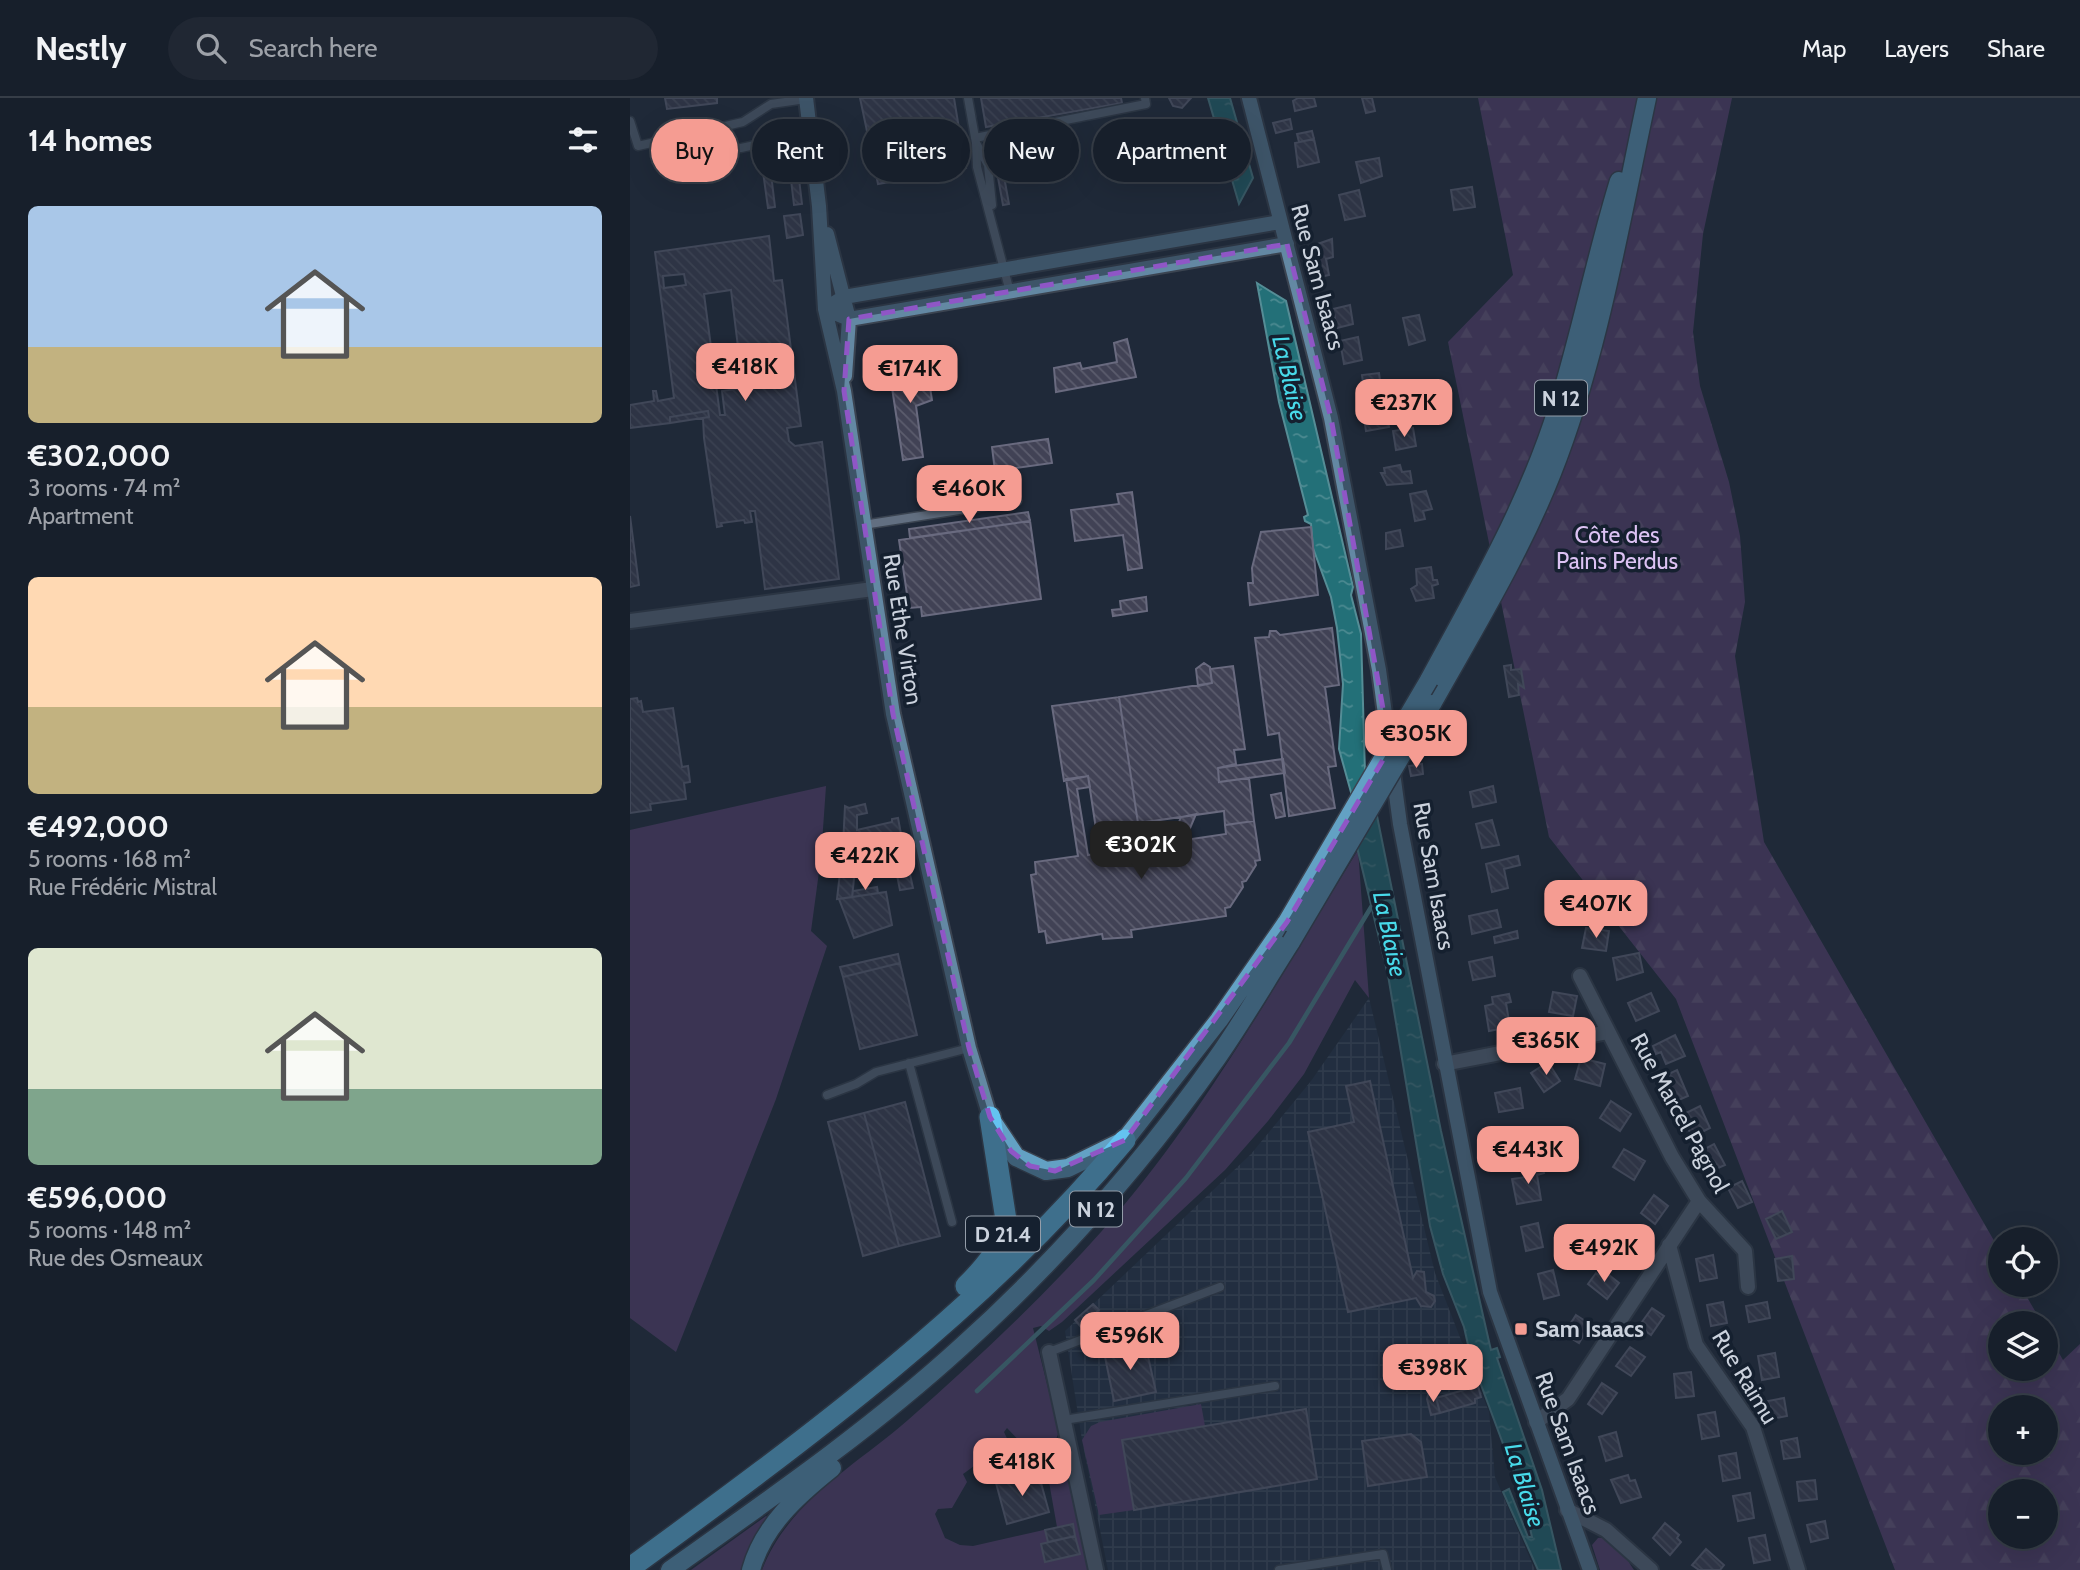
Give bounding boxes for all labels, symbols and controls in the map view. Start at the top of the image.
search box [168,17,658,80]
text: Nestly [35,28,126,68]
icon: search [192,29,230,67]
text: Search here [248,32,378,64]
text: Map [1802,34,1846,63]
text: Layers [1884,34,1949,63]
text: Share [1987,34,2045,63]
chip: Buy [651,119,738,182]
chip: Rent [752,119,848,182]
chip: Filters [862,119,970,182]
chip: New [984,119,1079,182]
chip: Apartment [1093,119,1251,182]
icon: filters [564,121,602,159]
text: 14 homes [28,122,152,159]
street label: Rue Sam Isaacs [1285,201,1351,353]
icon: home [252,251,378,377]
water label: La Blaise [1266,333,1314,423]
pin: €418K [696,344,794,403]
pin: €174K [861,345,959,405]
text: €418K [712,352,778,380]
text: €174K [879,354,941,382]
pin: €237K [1355,380,1453,439]
road number: N 12 [1535,380,1587,416]
text: €237K [1371,388,1437,416]
text: €302,000 [28,437,171,474]
pin: €460K [920,466,1018,525]
text: 3 rooms · 74 m² [28,474,180,502]
text: €460K [933,474,1005,502]
text: Apartment [28,502,133,530]
park label: Côte des Pains Perdus [1556,521,1678,575]
street label: Rue Ethe Virton [877,551,929,707]
icon: home [252,622,378,748]
pin: €305K [1367,710,1465,770]
text: €305K [1381,719,1451,747]
street label: Rue Sam Isaacs [1407,800,1461,952]
text: €492,000 [28,808,169,845]
pin: €302K [1092,822,1190,881]
text: €302K [1106,830,1176,858]
pin: €422K [816,832,914,892]
text: €422K [831,841,899,869]
text: 5 rooms · 168 m² [28,845,191,873]
text: Rue Frédéric Mistral [28,873,217,901]
pin: €407K [1547,880,1645,940]
water label: La Blaise [1367,889,1413,979]
text: €407K [1560,889,1632,917]
icon: home [252,993,378,1119]
pin: €365K [1497,1018,1595,1077]
text: €365K [1513,1026,1579,1054]
street label: Rue Marcel Pagnol [1625,1028,1736,1198]
pin: €443K [1479,1126,1577,1186]
text: €443K [1493,1135,1563,1163]
text: €596,000 [28,1179,167,1216]
road number: N 12 [1070,1192,1122,1226]
text: 5 rooms · 148 m² [28,1216,191,1244]
road number: D 21.4 [966,1216,1040,1252]
pin: €492K [1555,1224,1653,1284]
map controls [1988,1227,2058,1549]
button: locate [1988,1227,2058,1297]
text: €492K [1570,1233,1638,1261]
text: Rue des Osmeaux [28,1244,203,1272]
button: layers [1988,1311,2058,1381]
pin: €596K [1081,1312,1179,1372]
place label: Sam Isaacs [1535,1315,1644,1343]
text: €596K [1096,1321,1164,1349]
marker: Sam Isaacs [1513,1321,1529,1337]
street label: Rue Raimu [1706,1325,1784,1429]
pin: €398K [1384,1344,1482,1404]
text: €398K [1399,1353,1467,1381]
street label: Rue Sam Isaacs [1529,1368,1607,1518]
button: + [1988,1395,2058,1465]
pin: €418K [973,1438,1071,1498]
water label: La Blaise [1498,1439,1552,1531]
text: €418K [989,1447,1055,1475]
button: − [1988,1479,2058,1549]

